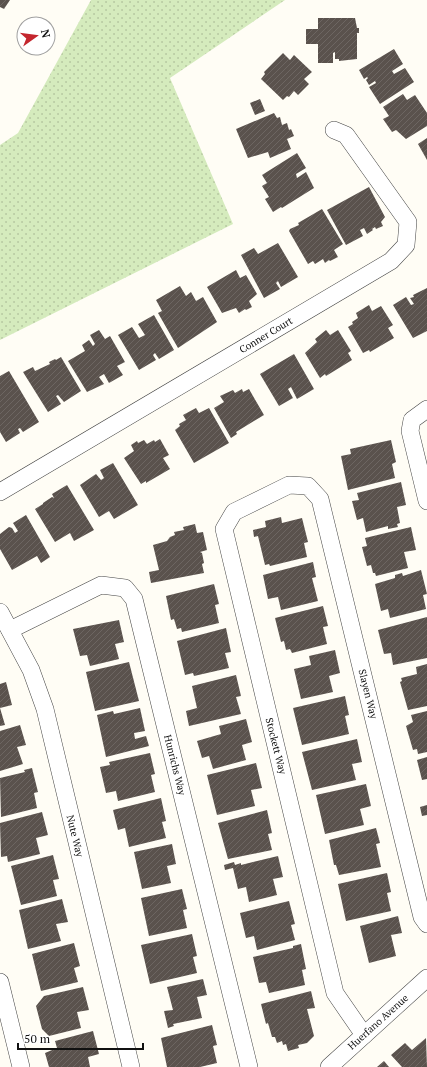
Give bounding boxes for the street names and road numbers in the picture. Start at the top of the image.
street label: Conner Court [237,314,295,356]
street label: Slayen Way [356,668,381,721]
street label: Stockett Way [263,716,290,777]
street label: Hunrichs Way [161,733,189,798]
street label: Nute Way [63,814,87,859]
street label: Huerfano Avenue [345,991,411,1053]

